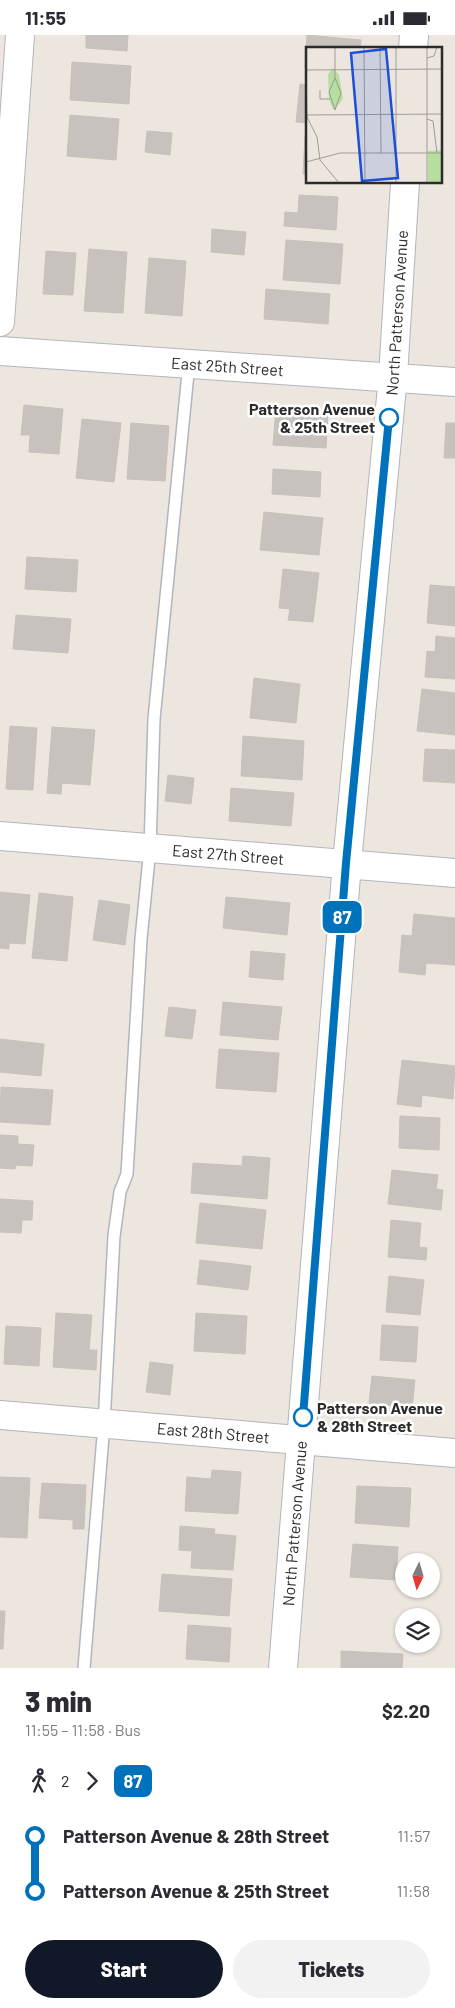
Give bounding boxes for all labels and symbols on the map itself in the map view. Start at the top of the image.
inset map [306,47,442,184]
street label: North Patterson Avenue [381,230,411,396]
street label: East 25th Street [171,353,284,379]
place label: Patterson Avenue & 25th Street [249,399,375,436]
marker: Patterson Avenue & 25th Street [379,408,399,428]
street label: East 27th Street [172,840,285,868]
line badge: 87 [320,901,364,933]
place label: Patterson Avenue & 28th Street [317,1398,443,1435]
marker: Patterson Avenue & 28th Street [293,1407,313,1427]
street label: East 28th Street [156,1418,270,1446]
street label: North Patterson Avenue [278,1440,310,1607]
north arrow [395,1553,440,1597]

